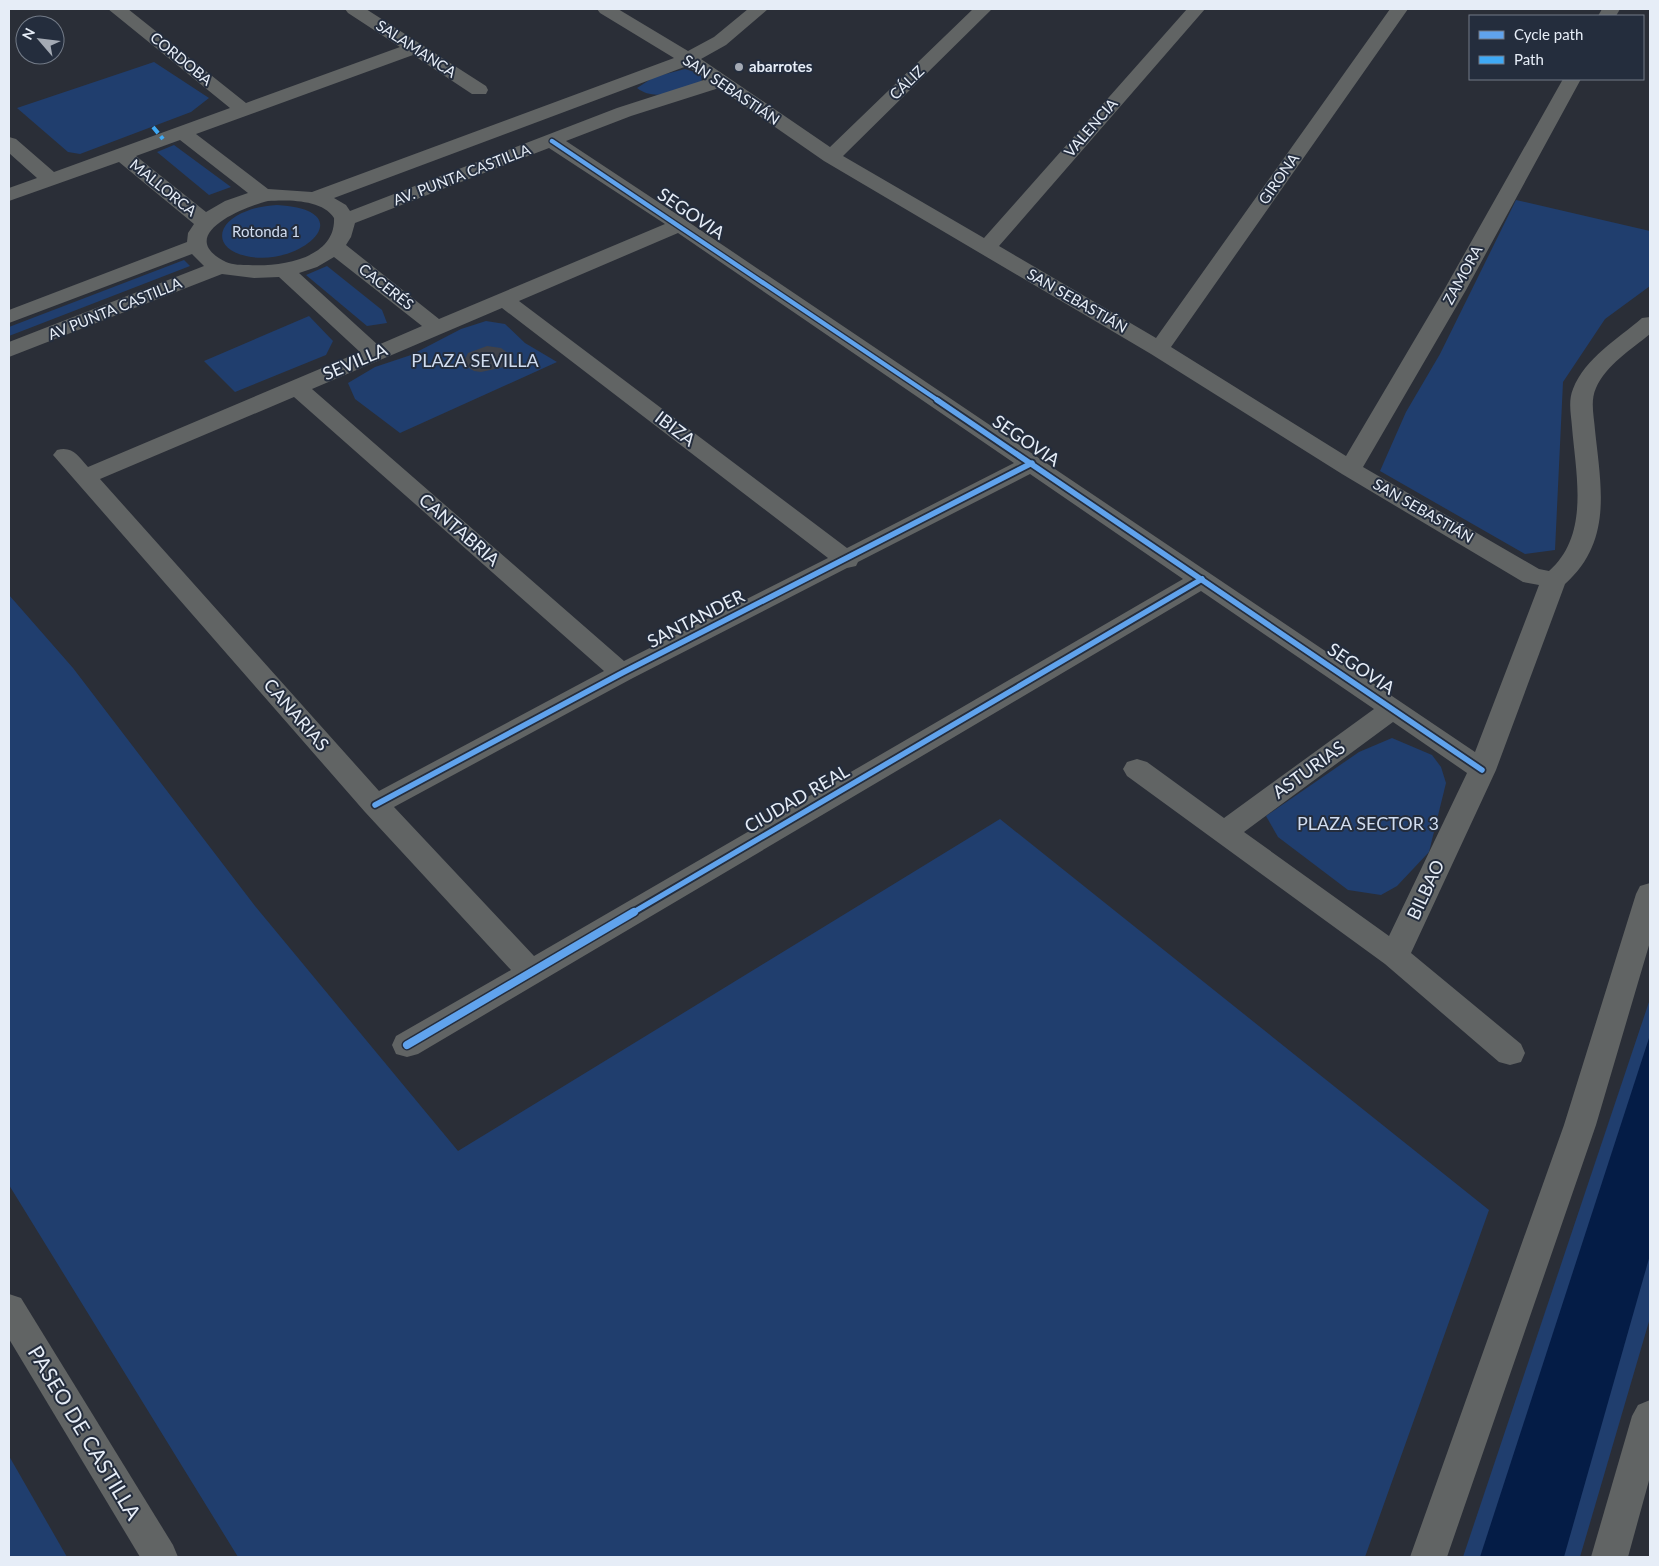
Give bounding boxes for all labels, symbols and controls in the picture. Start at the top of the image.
north arrow [15,15,65,65]
legend [1469,15,1644,80]
street label: SALAMANCA [373,16,461,81]
text: N [18,25,38,42]
text: Cycle path [1514,25,1583,43]
street label: CORDOBA [147,28,217,89]
street label: SAN SEBASTIÁN [680,50,783,128]
text: Path [1514,50,1544,68]
place label: abarrotes [749,57,813,75]
marker: abarrotes [733,61,745,73]
street label: CÁLIZ [885,62,927,103]
street label: VALENCIA [1060,94,1121,160]
street label: AV. PUNTA CASTILLA [390,139,534,209]
street label: GIRONA [1254,149,1303,207]
street label: MALLORCA [127,155,201,220]
street label: SEGOVIA [654,183,730,244]
park label: Rotonda 1 [232,222,300,240]
street label: ZAMORA [1439,241,1486,307]
street label: CACERÉS [356,259,418,313]
street label: SAN SEBASTIÁN [1024,264,1131,336]
street label: AV PUNTA CASTILLA [45,273,185,343]
street label: SEVILLA [319,337,391,385]
park label: PLAZA SEVILLA [411,349,539,371]
street label: IBIZA [651,406,701,451]
street label: SEGOVIA [989,410,1065,471]
street label: SAN SEBASTIÁN [1370,474,1477,546]
street label: CANTABRIA [415,488,505,571]
street label: SANTANDER [643,584,748,652]
street label: SEGOVIA [1324,638,1400,699]
street label: CANARIAS [259,674,334,755]
street label: ASTURIAS [1268,736,1349,803]
street label: CIUDAD REAL [740,759,853,837]
park label: PLAZA SECTOR 3 [1297,812,1439,834]
street label: BILBAO [1402,856,1449,923]
street label: PASEO DE CASTILLA [23,1341,147,1524]

